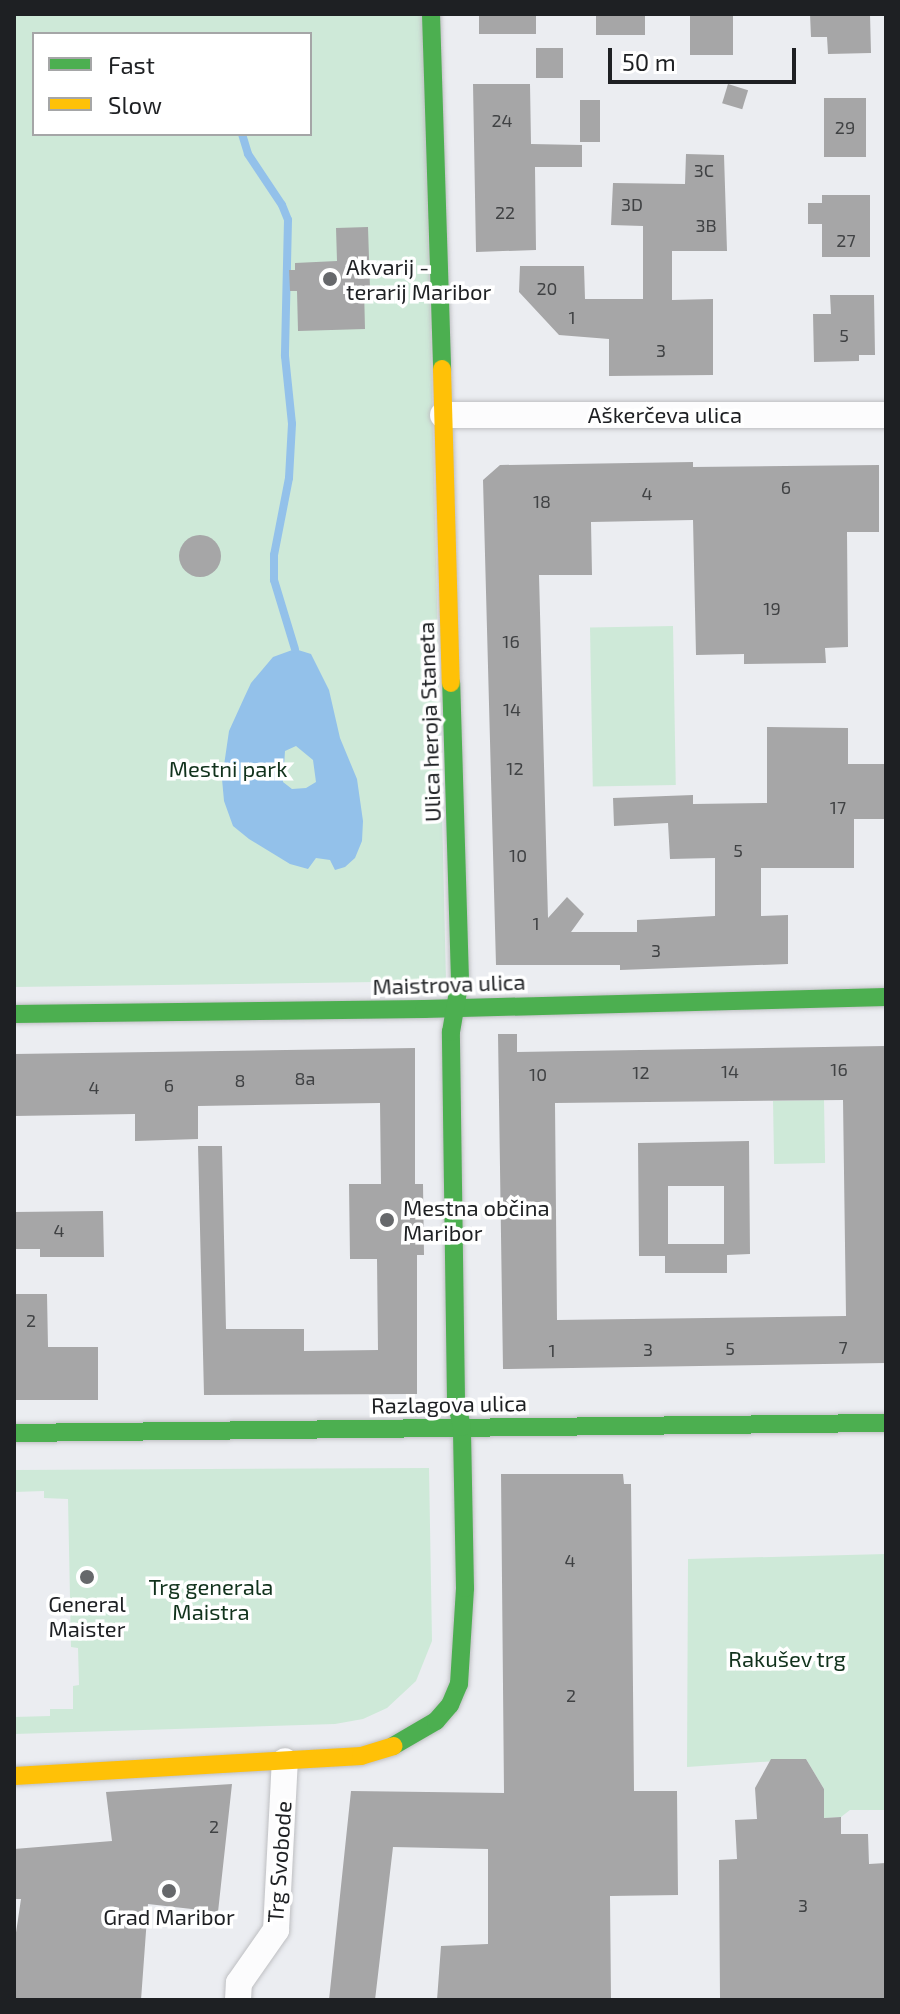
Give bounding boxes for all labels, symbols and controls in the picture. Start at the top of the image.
legend [32,32,312,136]
scale bar [612,32,800,82]
text: 50 m [622,47,676,76]
text: Fast [108,50,155,79]
text: Slow [108,90,162,119]
house number: 24 [491,109,513,131]
house number: 29 [835,116,855,138]
house number: 3C [694,159,714,181]
house number: 3D [621,193,643,215]
house number: 22 [495,201,515,223]
house number: 3B [695,214,717,236]
house number: 27 [836,229,856,251]
place label: Akvarij - terarij Maribor [346,253,491,304]
marker: Akvarij - terarij Maribor [321,270,339,288]
house number: 20 [537,277,557,299]
house number: 1 [568,306,576,328]
house number: 5 [839,324,849,346]
house number: 3 [656,339,666,361]
street label: Aškerčeva ulica [588,402,742,428]
house number: 6 [781,476,791,498]
house number: 4 [641,482,653,504]
house number: 18 [533,490,551,512]
house number: 19 [763,597,781,619]
street label: Ulica heroja Staneta [412,621,446,823]
house number: 16 [502,630,520,652]
house number: 14 [503,698,521,720]
park label: Mestni park [169,756,287,782]
house number: 12 [506,757,524,779]
house number: 17 [830,796,846,818]
house number: 5 [733,839,743,861]
house number: 10 [509,844,527,866]
house number: 1 [532,912,540,934]
house number: 3 [651,939,661,961]
street label: Maistrova ulica [372,968,526,1000]
house number: 16 [830,1058,848,1080]
house number: 14 [721,1060,739,1082]
house number: 12 [632,1061,650,1083]
house number: 10 [529,1063,547,1085]
house number: 8a [295,1067,315,1089]
house number: 8 [235,1069,245,1091]
house number: 6 [164,1074,174,1096]
house number: 4 [88,1076,100,1098]
place label: Mestna občina Maribor [403,1194,550,1246]
marker: Mestna občina Maribor [378,1211,396,1229]
house number: 4 [53,1219,65,1241]
house number: 2 [26,1309,36,1331]
house number: 7 [838,1336,848,1358]
house number: 5 [725,1337,735,1359]
house number: 3 [643,1338,653,1360]
house number: 1 [548,1339,556,1361]
street label: Razlagova ulica [371,1389,527,1419]
house number: 4 [564,1549,576,1571]
marker: General Maister [78,1568,96,1586]
park label: Trg generala Maistra [149,1573,273,1624]
place label: General Maister [48,1590,126,1642]
park label: Rakušev trg [728,1646,846,1672]
house number: 2 [566,1684,576,1706]
street label: Trg Svobode [262,1800,296,1924]
house number: 2 [209,1815,219,1837]
marker: Grad Maribor [160,1882,178,1900]
house number: 3 [798,1894,808,1916]
place label: Grad Maribor [103,1904,235,1930]

